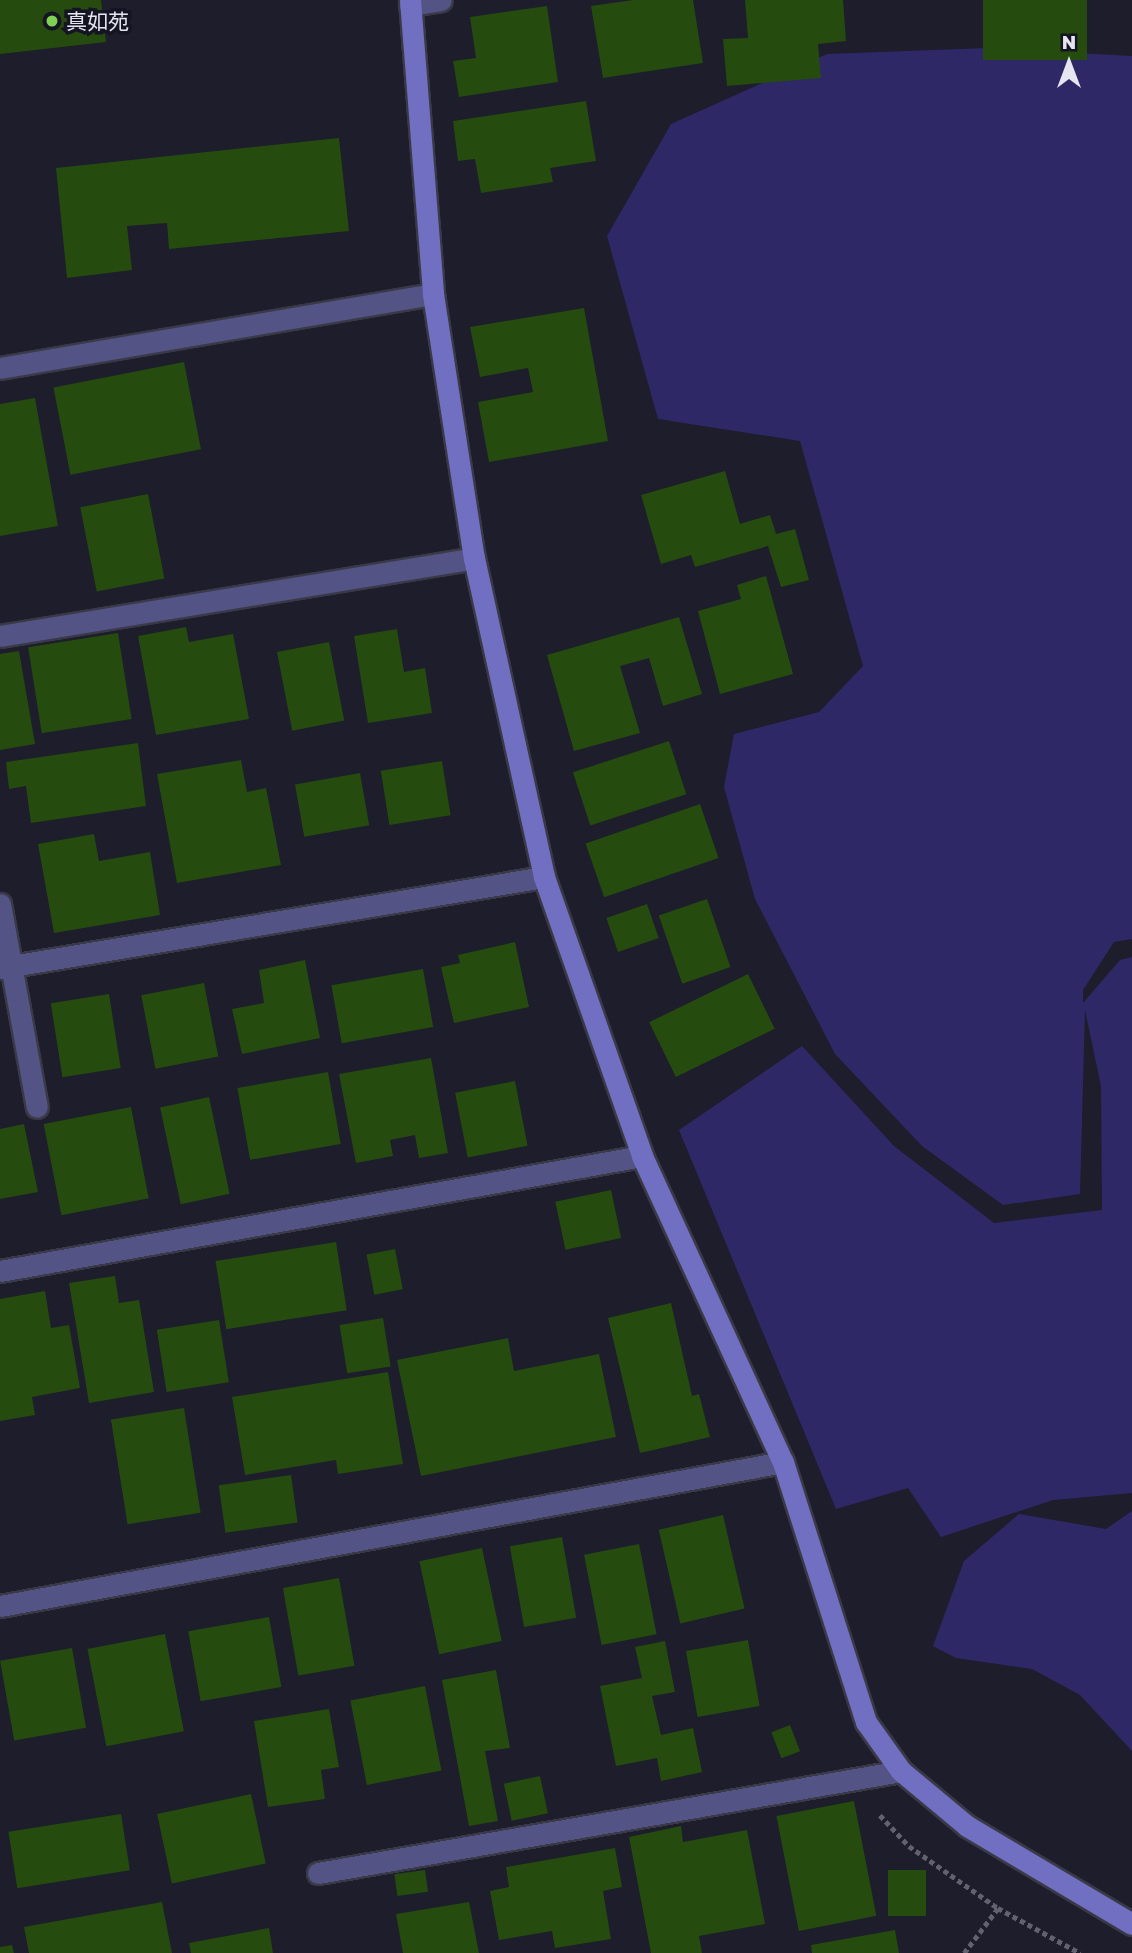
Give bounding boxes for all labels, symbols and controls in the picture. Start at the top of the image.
place label: 真如苑 [66,8,129,34]
marker: 真如苑 [44,13,60,29]
north arrow [1034,28,1104,98]
text: N [1062,30,1076,53]

